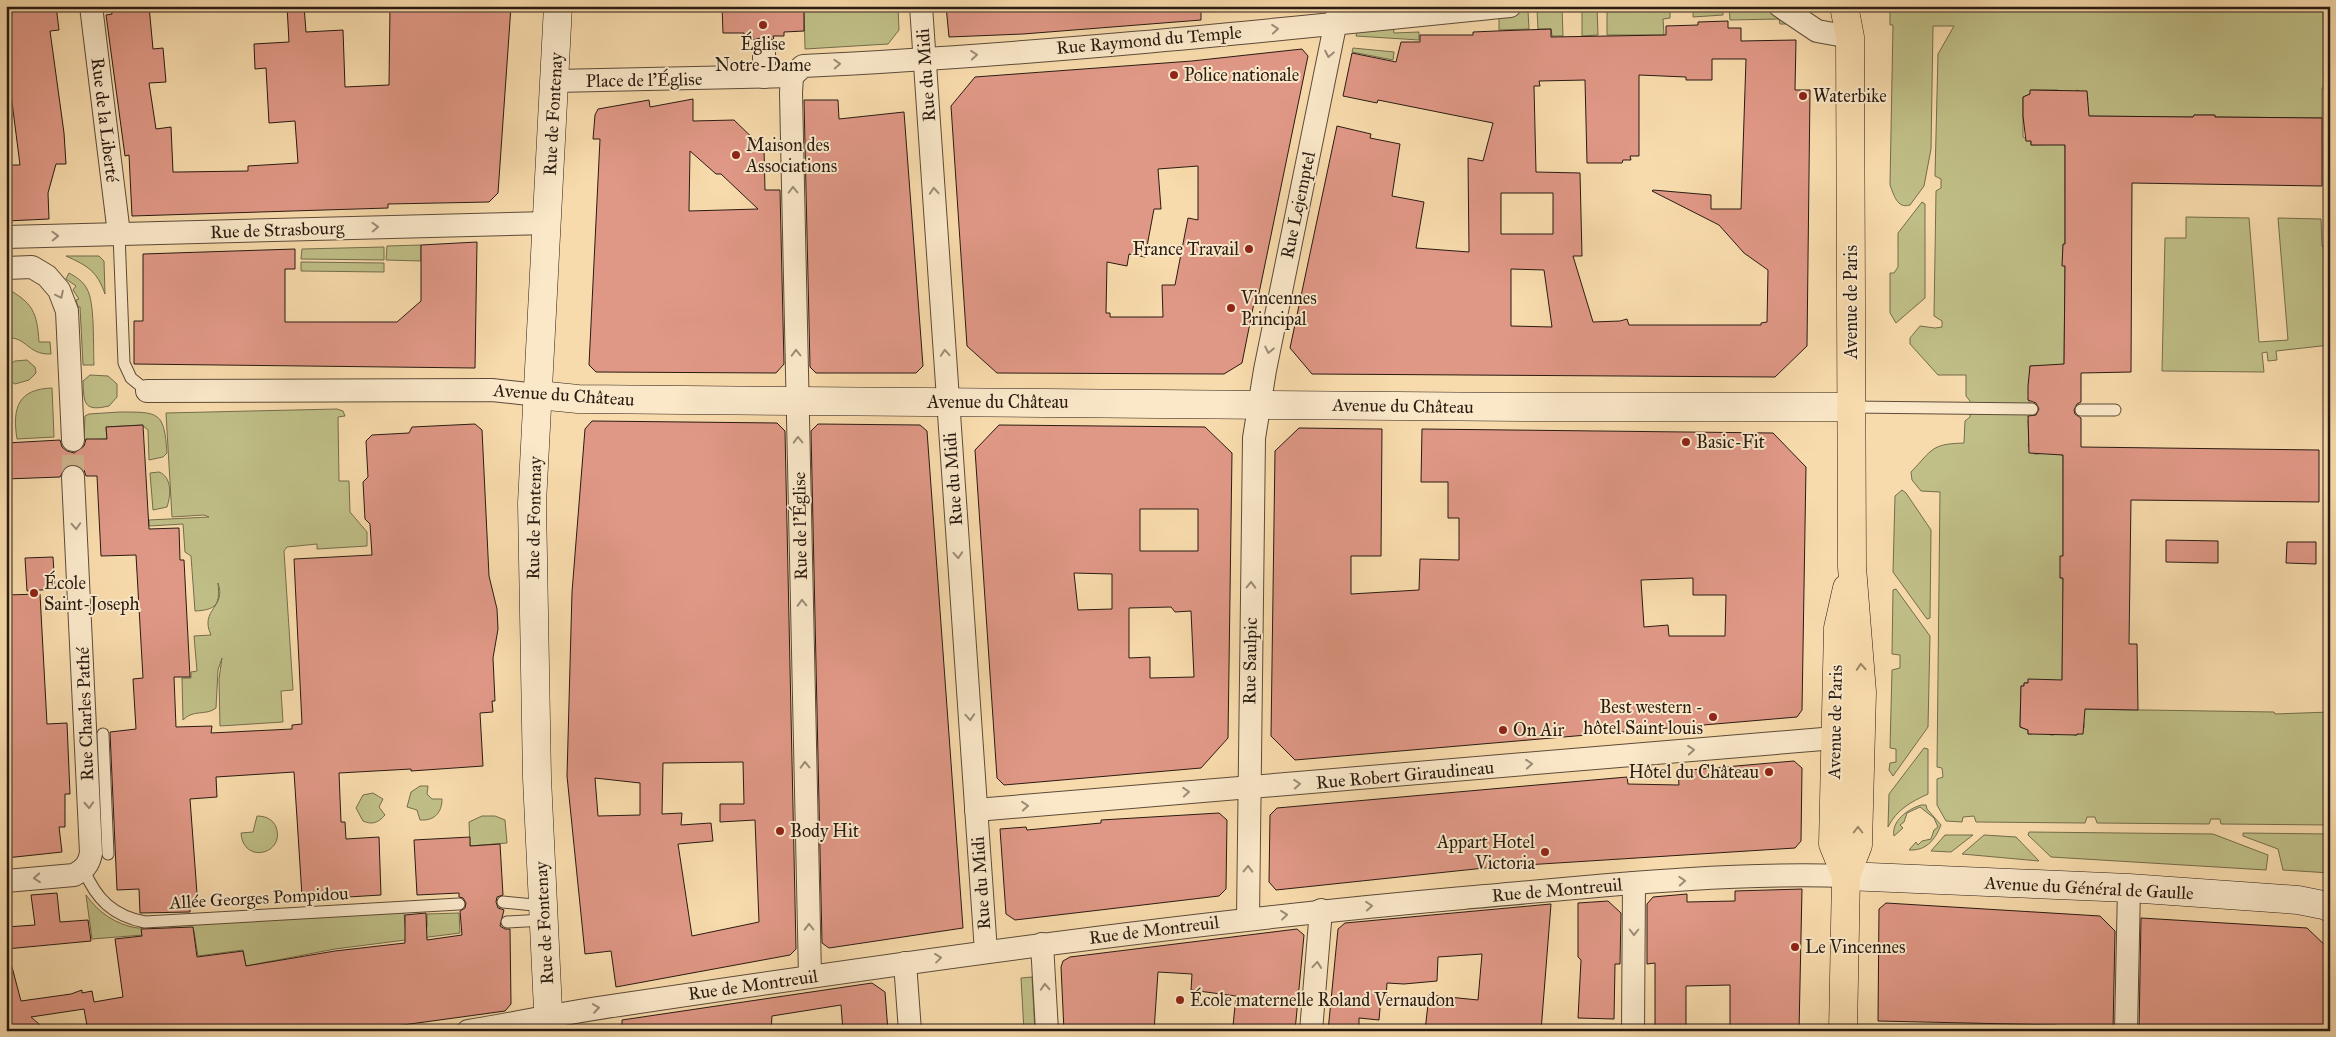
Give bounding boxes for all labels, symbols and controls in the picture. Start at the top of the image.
marker: Église Notre-Dame [757,19,769,31]
street label: Rue Raymond du Temple [1055,21,1243,59]
one-way arrow [1271,24,1279,35]
street label: Rue du Midi [912,28,940,122]
place label: Église Notre-Dame [715,31,811,76]
one-way arrow [970,50,978,61]
one-way arrow [1325,50,1335,58]
street label: Rue de Fontenay [539,51,567,176]
street label: Rue de la Liberté [86,56,124,184]
one-way arrow [833,59,841,69]
place label: Police nationale [1184,64,1299,86]
street label: Place de l'Église [585,66,703,93]
marker: Police nationale [1168,69,1180,81]
place label: Waterbike [1813,85,1887,107]
marker: Waterbike [1797,90,1809,102]
place label: Maison des Associations [745,134,837,177]
marker: Maison des Associations [730,149,742,161]
street label: Rue Lejemptel [1276,149,1320,261]
one-way arrow [788,186,798,194]
one-way arrow [929,187,940,195]
street label: Rue de Strasbourg [210,217,345,244]
one-way arrow [372,222,379,232]
one-way arrow [51,230,59,241]
place label: France Travail [1133,238,1239,260]
marker: France Travail [1243,243,1255,255]
street label: Avenue de Paris [1840,245,1862,360]
place label: Vincennes Principal [1240,287,1317,330]
one-way arrow [54,289,64,298]
marker: Vincennes Principal [1225,302,1237,314]
one-way arrow [1264,346,1274,355]
one-way arrow [791,348,802,356]
one-way arrow [939,349,950,357]
street label: Avenue du Château [492,379,636,411]
street label: Avenue du Château [926,391,1069,413]
street label: Avenue du Château [1331,394,1474,418]
place label: Basic-Fit [1696,431,1766,453]
street label: Rue du Midi [939,432,967,526]
one-way arrow [793,436,803,444]
marker: Basic-Fit [1680,436,1692,448]
street label: Rue de Fontenay [522,455,546,580]
street label: Rue de l'Église [786,472,813,580]
one-way arrow [70,522,81,530]
one-way arrow [953,552,964,560]
place label: École Saint-Joseph [44,570,139,616]
one-way arrow [1246,580,1256,588]
marker: École Saint-Joseph [28,587,40,599]
one-way arrow [796,598,807,606]
street label: Rue Saulpic [1238,617,1262,705]
street label: Rue Charles Pathé [72,646,98,781]
one-way arrow [1855,663,1866,671]
street label: Avenue de Paris [1823,665,1847,780]
place label: Best western - hôtel Saint louis [1583,696,1703,739]
marker: Best western - hôtel Saint louis [1707,711,1719,723]
one-way arrow [964,714,975,722]
place label: On Air [1513,719,1564,741]
marker: On Air [1497,724,1509,736]
one-way arrow [1687,745,1695,756]
street label: Rue Robert Giraudineau [1315,756,1495,794]
one-way arrow [1525,759,1533,770]
one-way arrow [800,761,810,768]
place label: Hôtel du Château [1628,761,1759,783]
marker: Hôtel du Château [1763,766,1775,778]
one-way arrow [1294,779,1302,790]
one-way arrow [1183,787,1191,798]
one-way arrow [1021,800,1029,811]
one-way arrow [84,802,94,810]
place label: Body Hit [790,820,860,842]
marker: Body Hit [774,825,786,837]
one-way arrow [1853,825,1863,833]
place label: Appart Hotel Victoria [1436,831,1535,874]
street label: Rue du Midi [967,836,995,930]
marker: Appart Hotel Victoria [1539,846,1551,858]
street label: Rue de Fontenay [530,860,558,985]
one-way arrow [1243,865,1253,873]
street label: Avenue du Général de Gaulle [1983,871,2194,904]
one-way arrow [32,872,40,883]
street label: Rue de Montreuil [1491,873,1623,907]
one-way arrow [1679,875,1687,886]
street label: Allée Georges Pompidou [168,882,350,915]
one-way arrow [1365,901,1373,912]
one-way arrow [1281,909,1289,920]
street label: Rue de Montreuil [1088,911,1220,949]
one-way arrow [804,923,814,931]
one-way arrow [1629,928,1639,936]
place label: Le Vincennes [1805,936,1906,958]
marker: Le Vincennes [1789,941,1801,953]
one-way arrow [934,953,942,964]
one-way arrow [1311,960,1322,968]
street label: Rue de Montreuil [687,965,820,1005]
one-way arrow [1039,983,1050,991]
place label: École maternelle Roland Vernaudon [1190,987,1455,1011]
marker: École maternelle Roland Vernaudon [1174,994,1186,1006]
one-way arrow [593,1003,601,1014]

